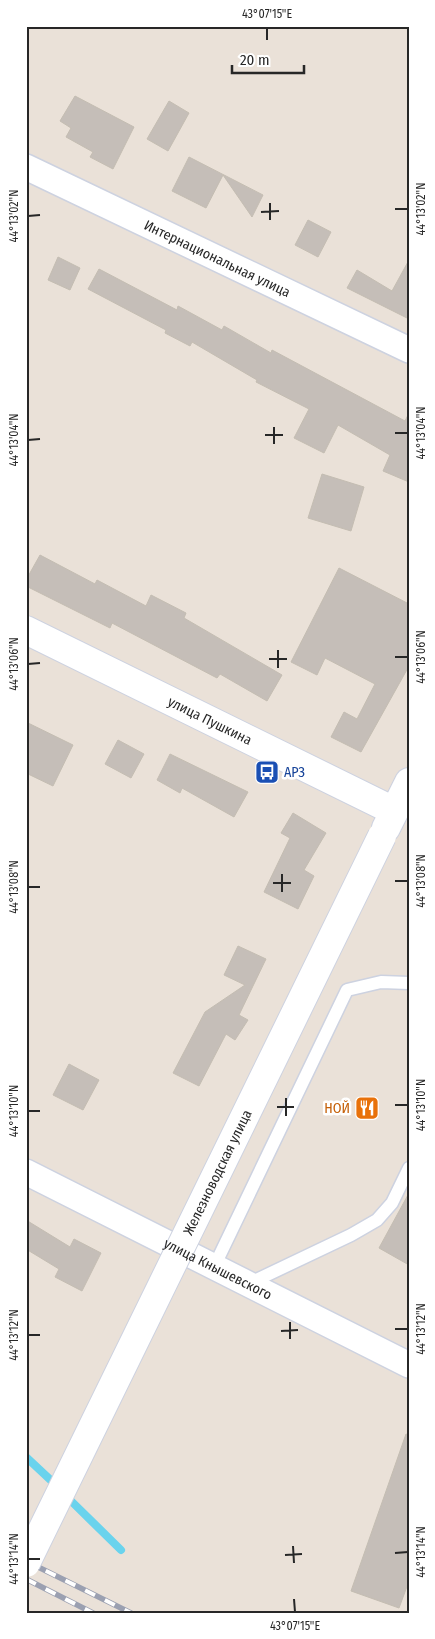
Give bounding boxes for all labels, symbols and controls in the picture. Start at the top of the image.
text: 43°07'15"E [242,7,292,21]
scale bar [232,42,305,74]
text: 20 m [240,51,270,69]
text: 44°13'02"N [414,183,428,235]
text: 44°13'02"N [7,190,21,242]
street label: Интернациональная улица [141,217,293,301]
text: 44°13'04"N [414,407,428,459]
text: 44°13'04"N [7,414,21,466]
text: 44°13'06"N [414,630,428,684]
text: 44°13'06"N [7,637,21,691]
street label: улица Пушкина [165,693,255,749]
bus stop icon: АРЗ [254,759,280,785]
place label: АРЗ [284,764,305,781]
text: 44°13'08"N [414,854,428,908]
text: 44°13'08"N [7,860,21,914]
text: 44°13'10"N [414,1079,428,1131]
text: 44°13'10"N [7,1085,21,1137]
restaurant icon: НОЙ [354,1095,380,1121]
place label: НОЙ [324,1100,350,1117]
street label: Железноводская улица [180,1107,256,1238]
street label: улица Кнышевского [161,1235,275,1304]
text: 44°13'12"N [414,1303,428,1355]
text: 44°13'12"N [7,1309,21,1361]
text: 44°13'14"N [414,1526,428,1578]
text: 44°13'14"N [7,1533,21,1585]
text: 43°07'15"E [270,1619,320,1633]

